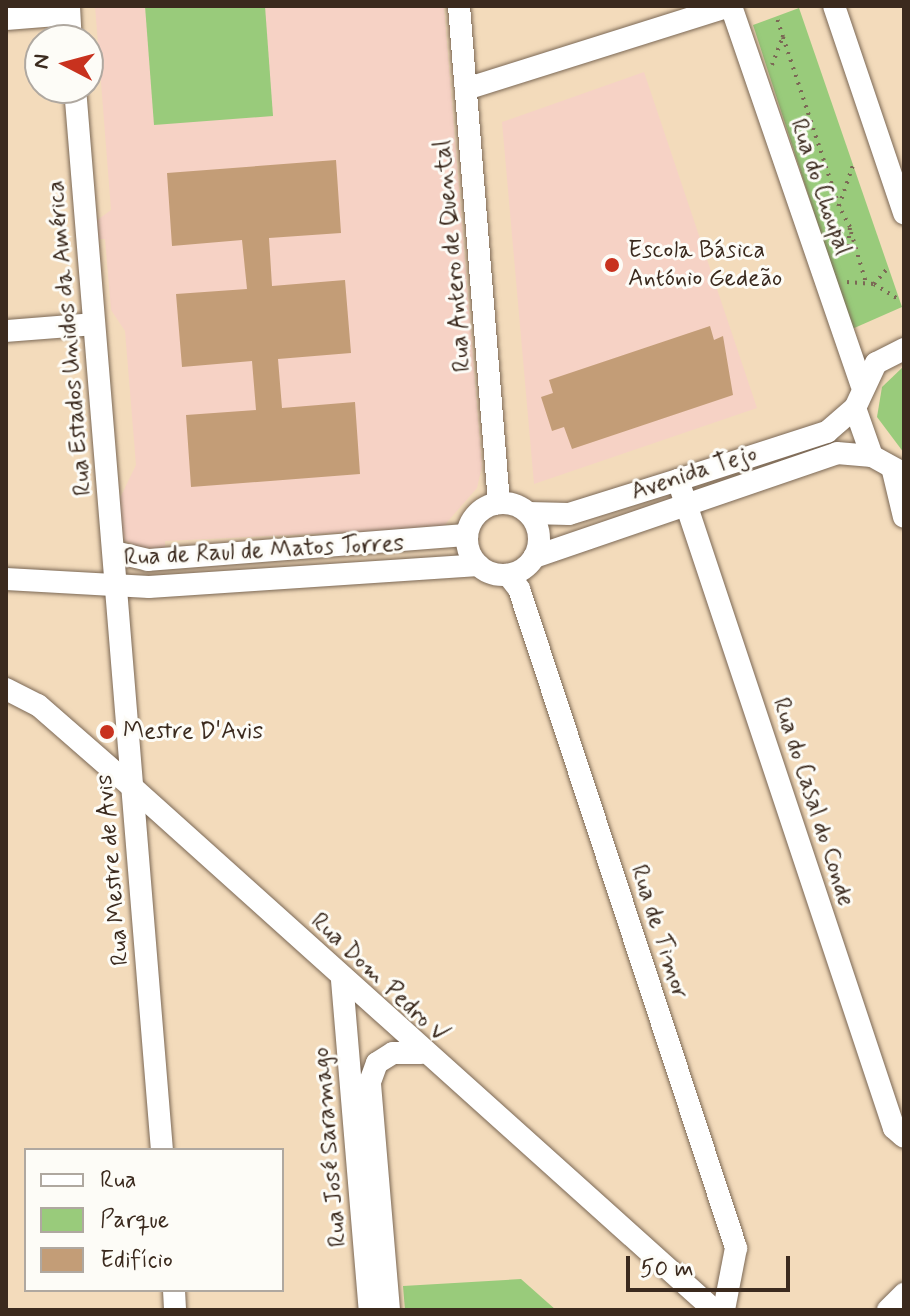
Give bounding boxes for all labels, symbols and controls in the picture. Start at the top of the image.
north arrow [24,24,104,104]
text: N [27,53,57,70]
street label: Rua do Choupal [783,113,857,261]
street label: Rua Antero de Quental [429,140,477,372]
street label: Rua Estados Unidos da América [42,184,98,492]
place label: Escola Básica António Gedeão [628,237,782,293]
marker: Escola Básica António Gedeão [603,256,621,274]
street label: Avenida Tejo [629,440,759,506]
street label: Rua de Raul de Matos Torres [124,529,404,573]
street label: Rua do Casal do Conde [764,690,862,914]
place label: Mestre D'Avis [123,718,264,746]
marker: Mestre D'Avis [98,723,116,741]
street label: Rua Mestre de Avis [90,773,136,967]
street label: Rua de Timor [625,864,693,1000]
street label: Rua Dom Pedro V [305,907,453,1049]
street label: Rua José Saramago [307,1045,353,1249]
legend [24,1148,284,1292]
text: Rua [100,1165,137,1196]
text: Parque [100,1205,169,1236]
scale bar [630,1240,794,1290]
text: Edifício [100,1245,173,1276]
text: 50 m [640,1254,694,1285]

